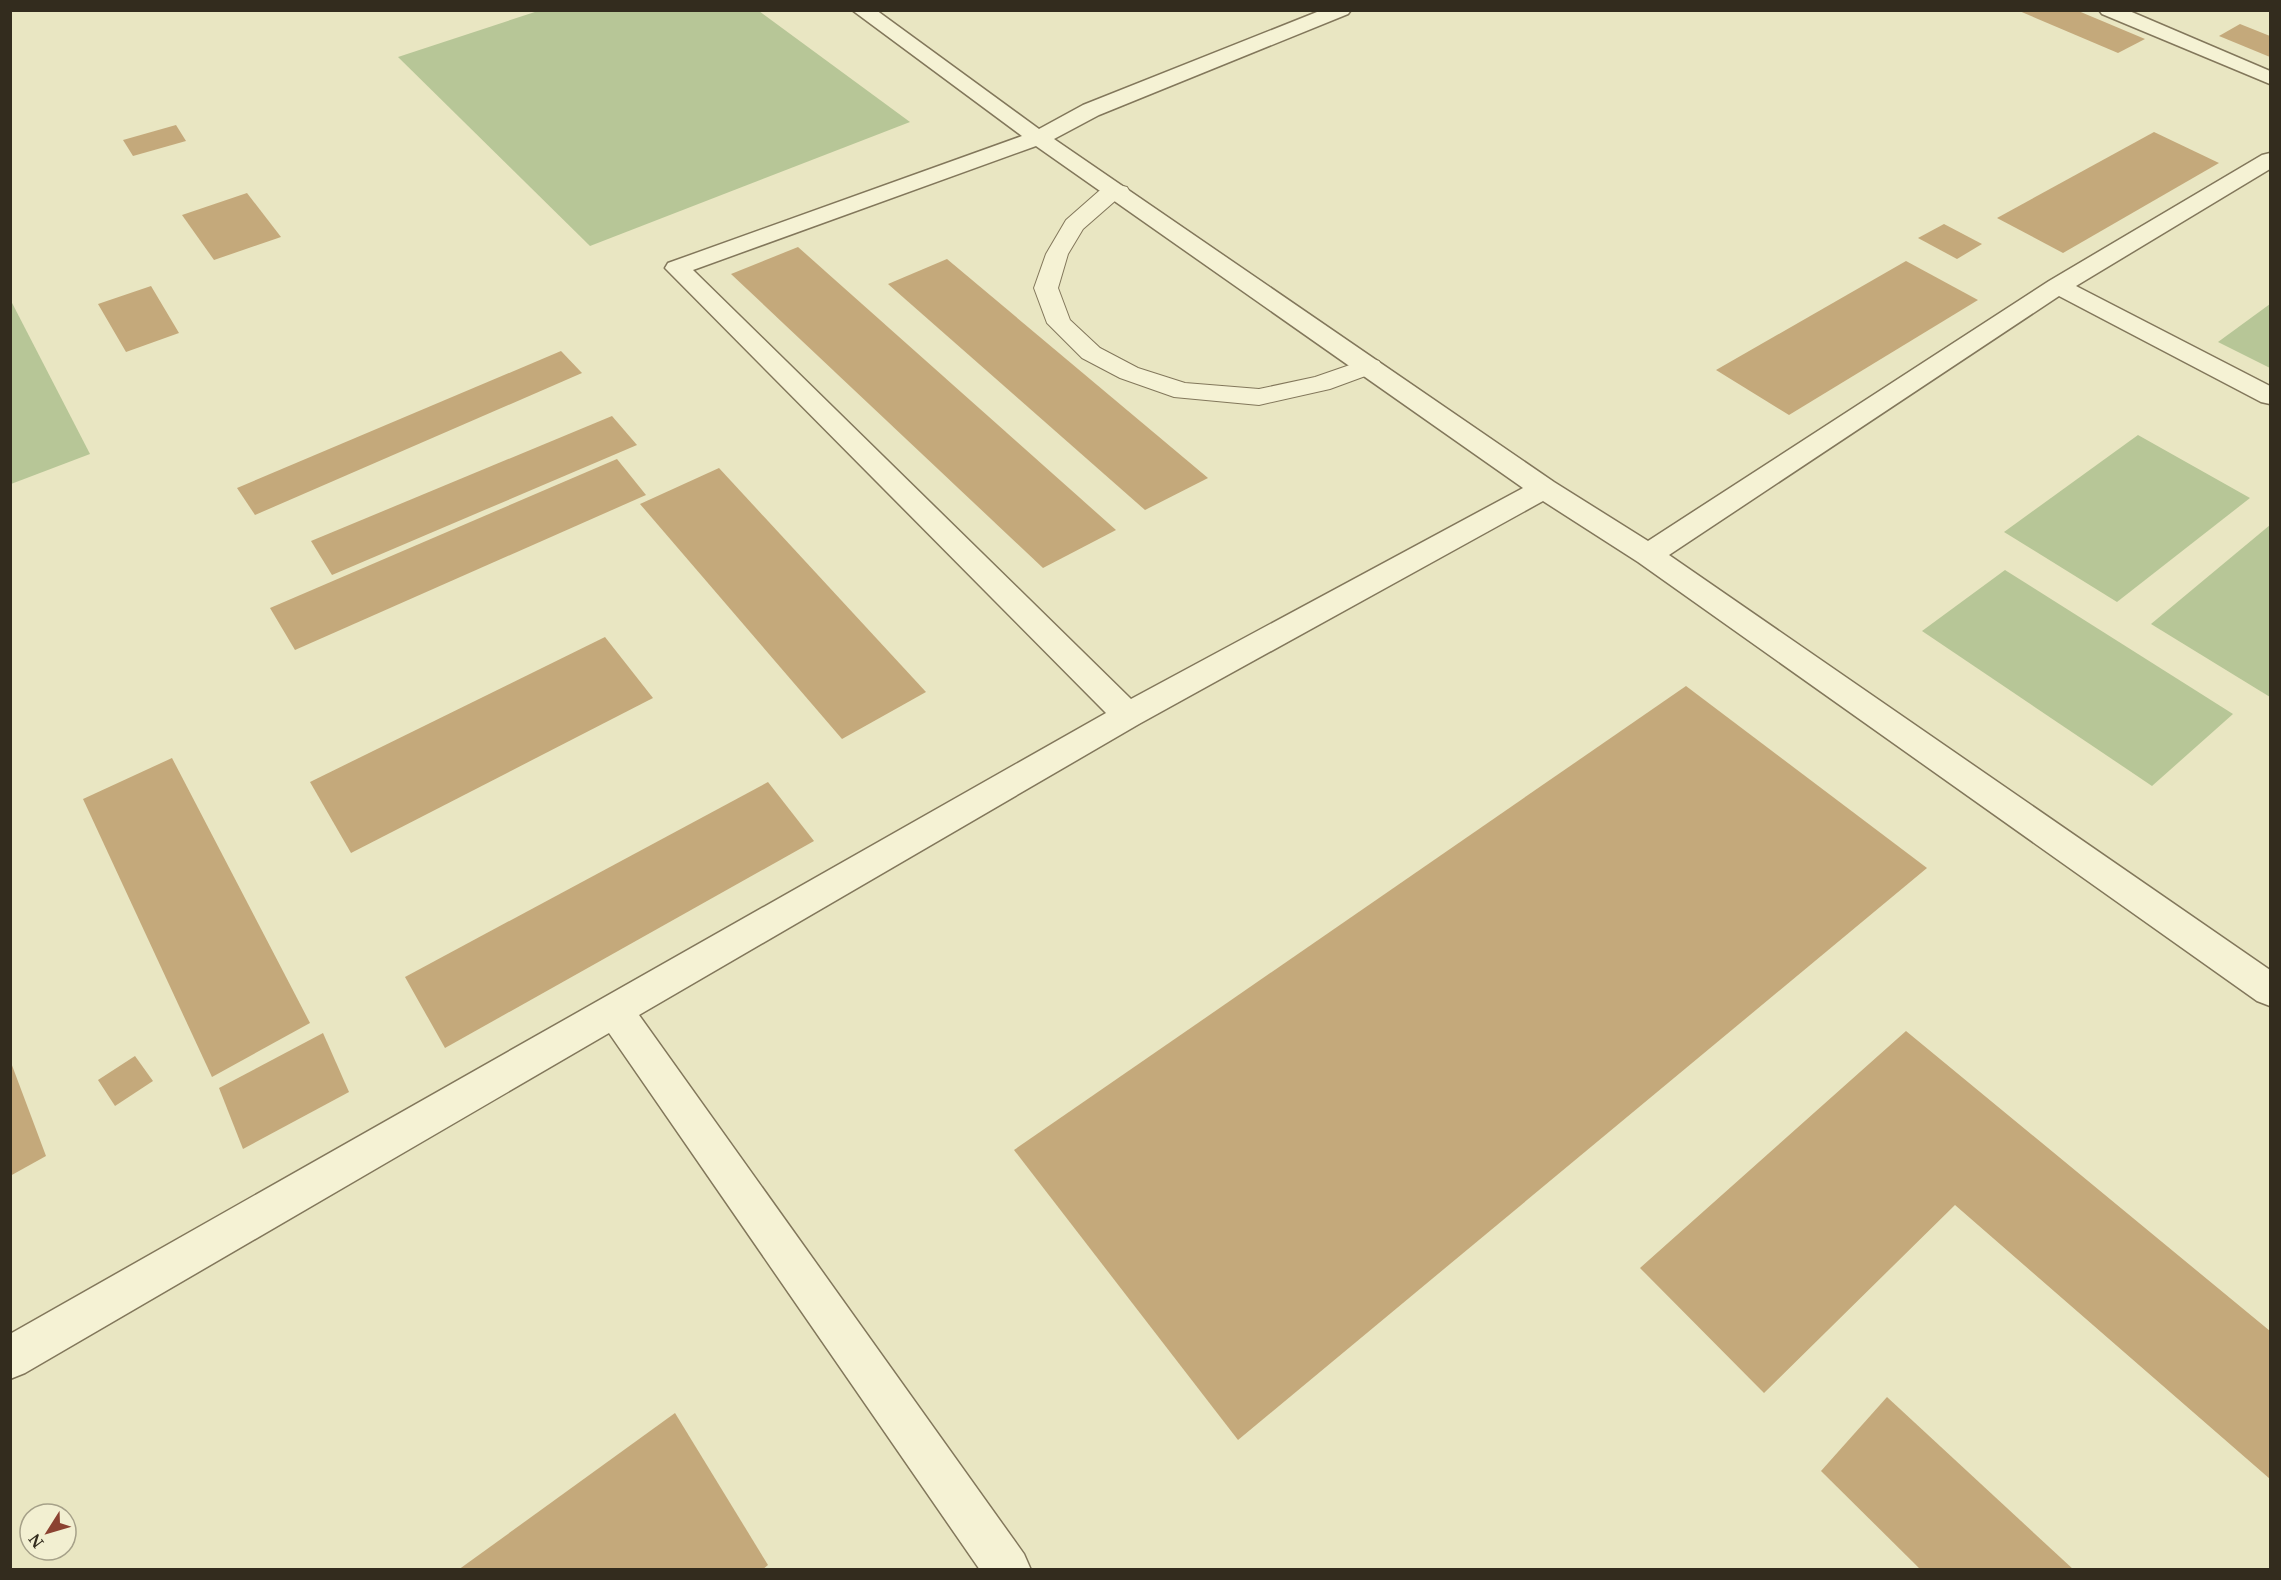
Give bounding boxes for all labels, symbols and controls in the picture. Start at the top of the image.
north arrow [18,1502,78,1562]
text: N [23,1529,49,1553]

